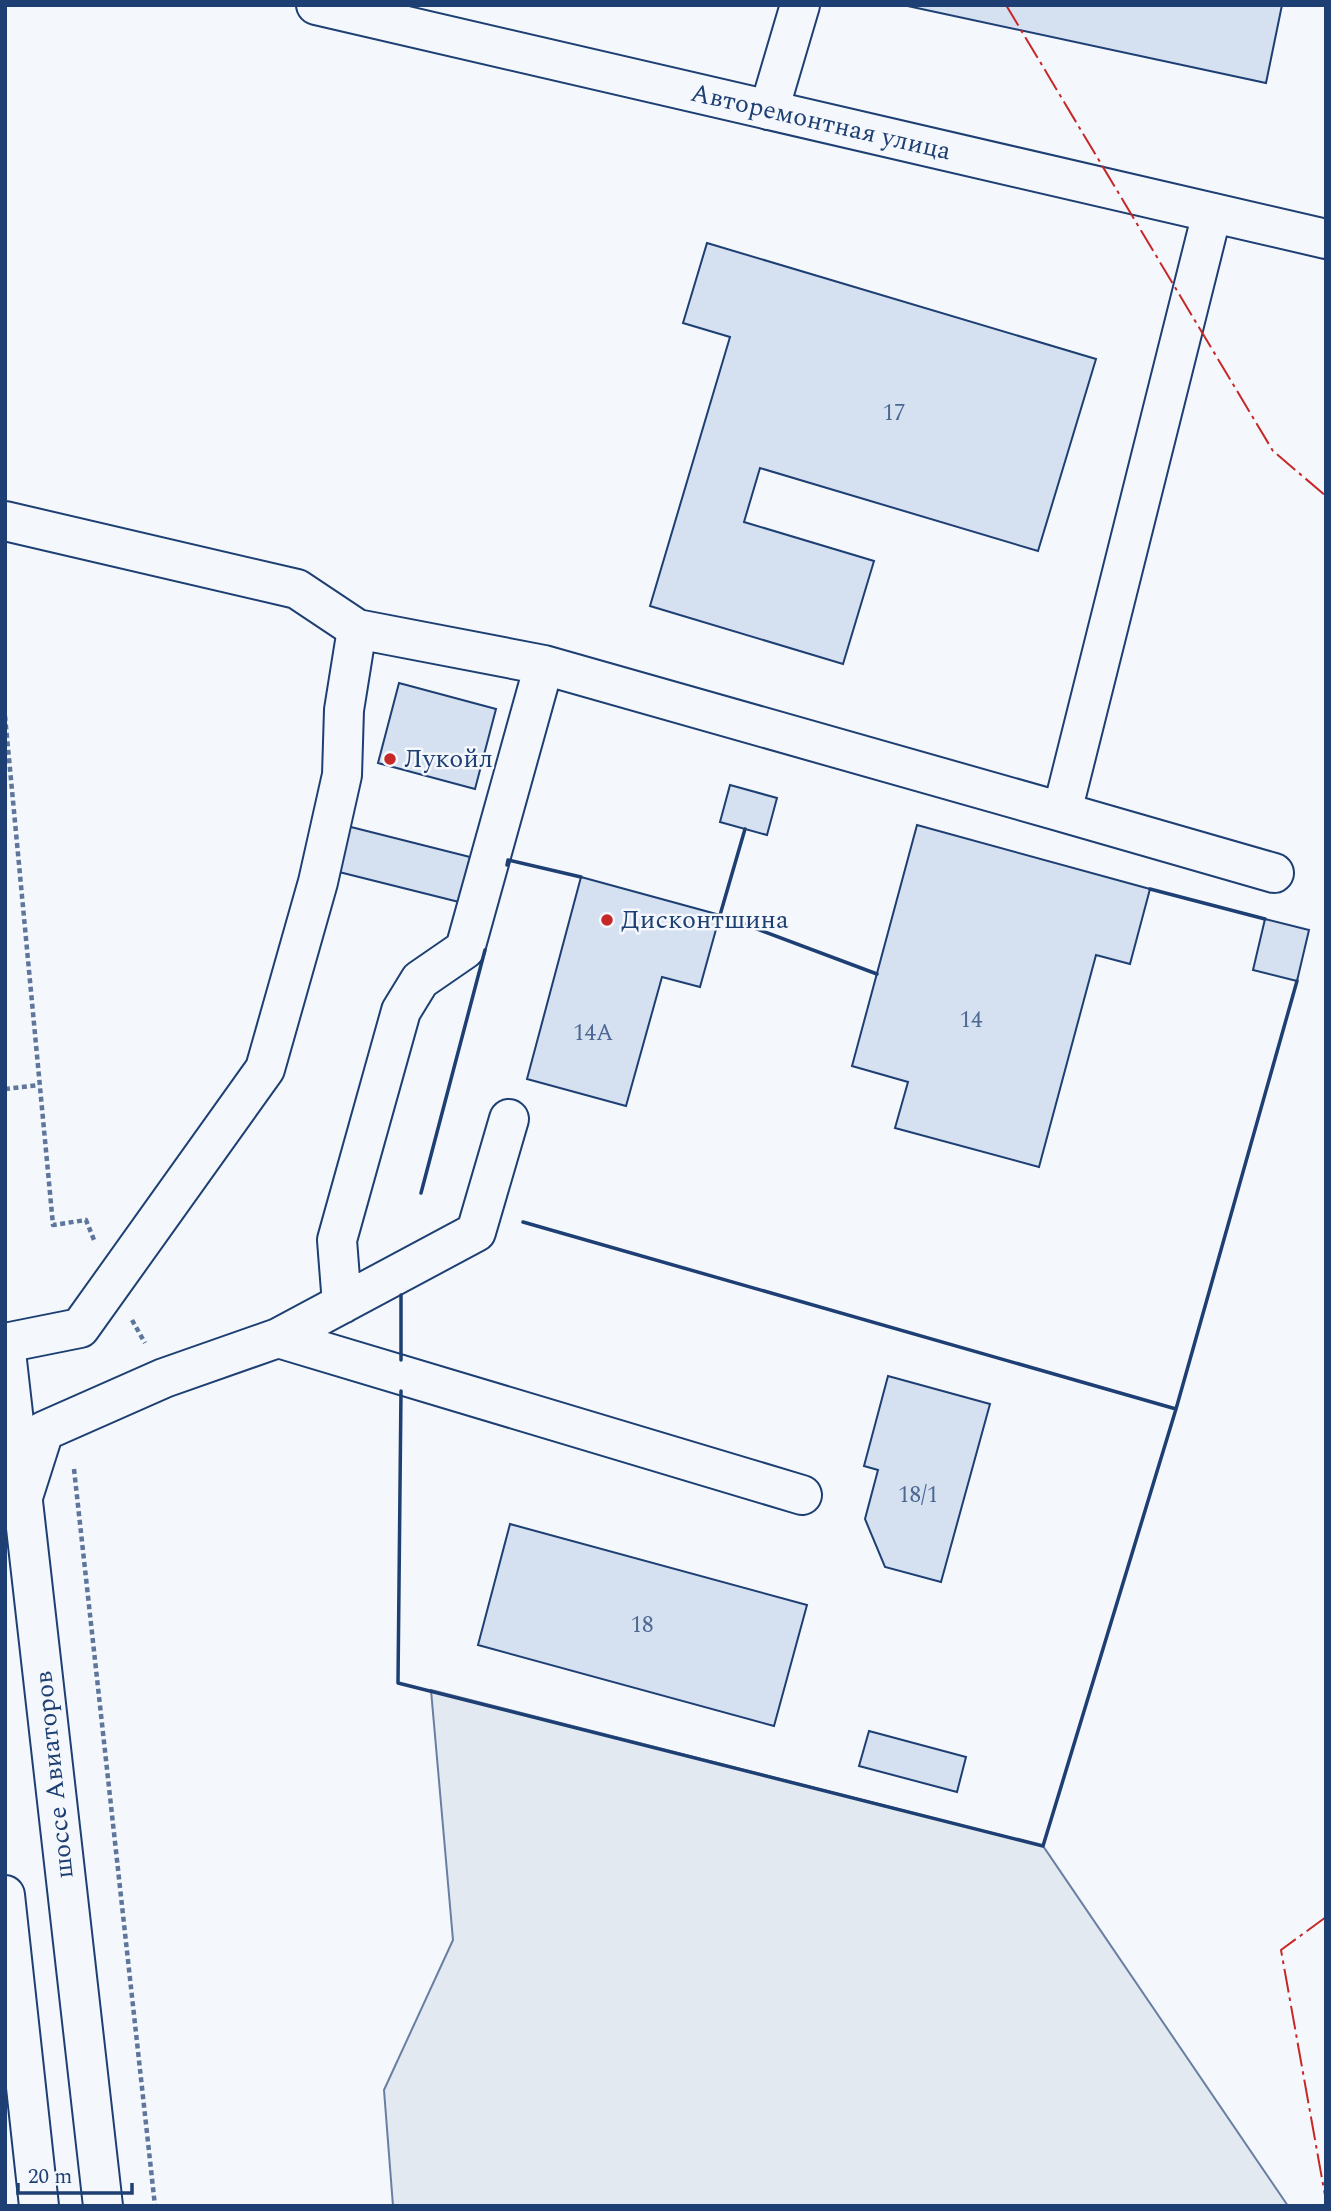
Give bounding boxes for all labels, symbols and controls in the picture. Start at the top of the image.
street label: Авторемонтная улица [687,73,955,171]
house number: 17 [883,396,906,431]
place label: Лукойл [404,739,493,779]
marker: Лукойл [382,751,398,767]
place label: Дисконтшина [621,900,789,940]
marker: Дисконтшина [599,912,615,928]
house number: 14 [960,1003,983,1038]
house number: 14А [573,1016,613,1051]
house number: 18/1 [898,1478,938,1513]
house number: 18 [631,1608,654,1643]
street label: шоссе Авиаторов [23,1669,85,1881]
scale bar [18,2152,131,2196]
text: 20 m [28,2161,72,2193]

